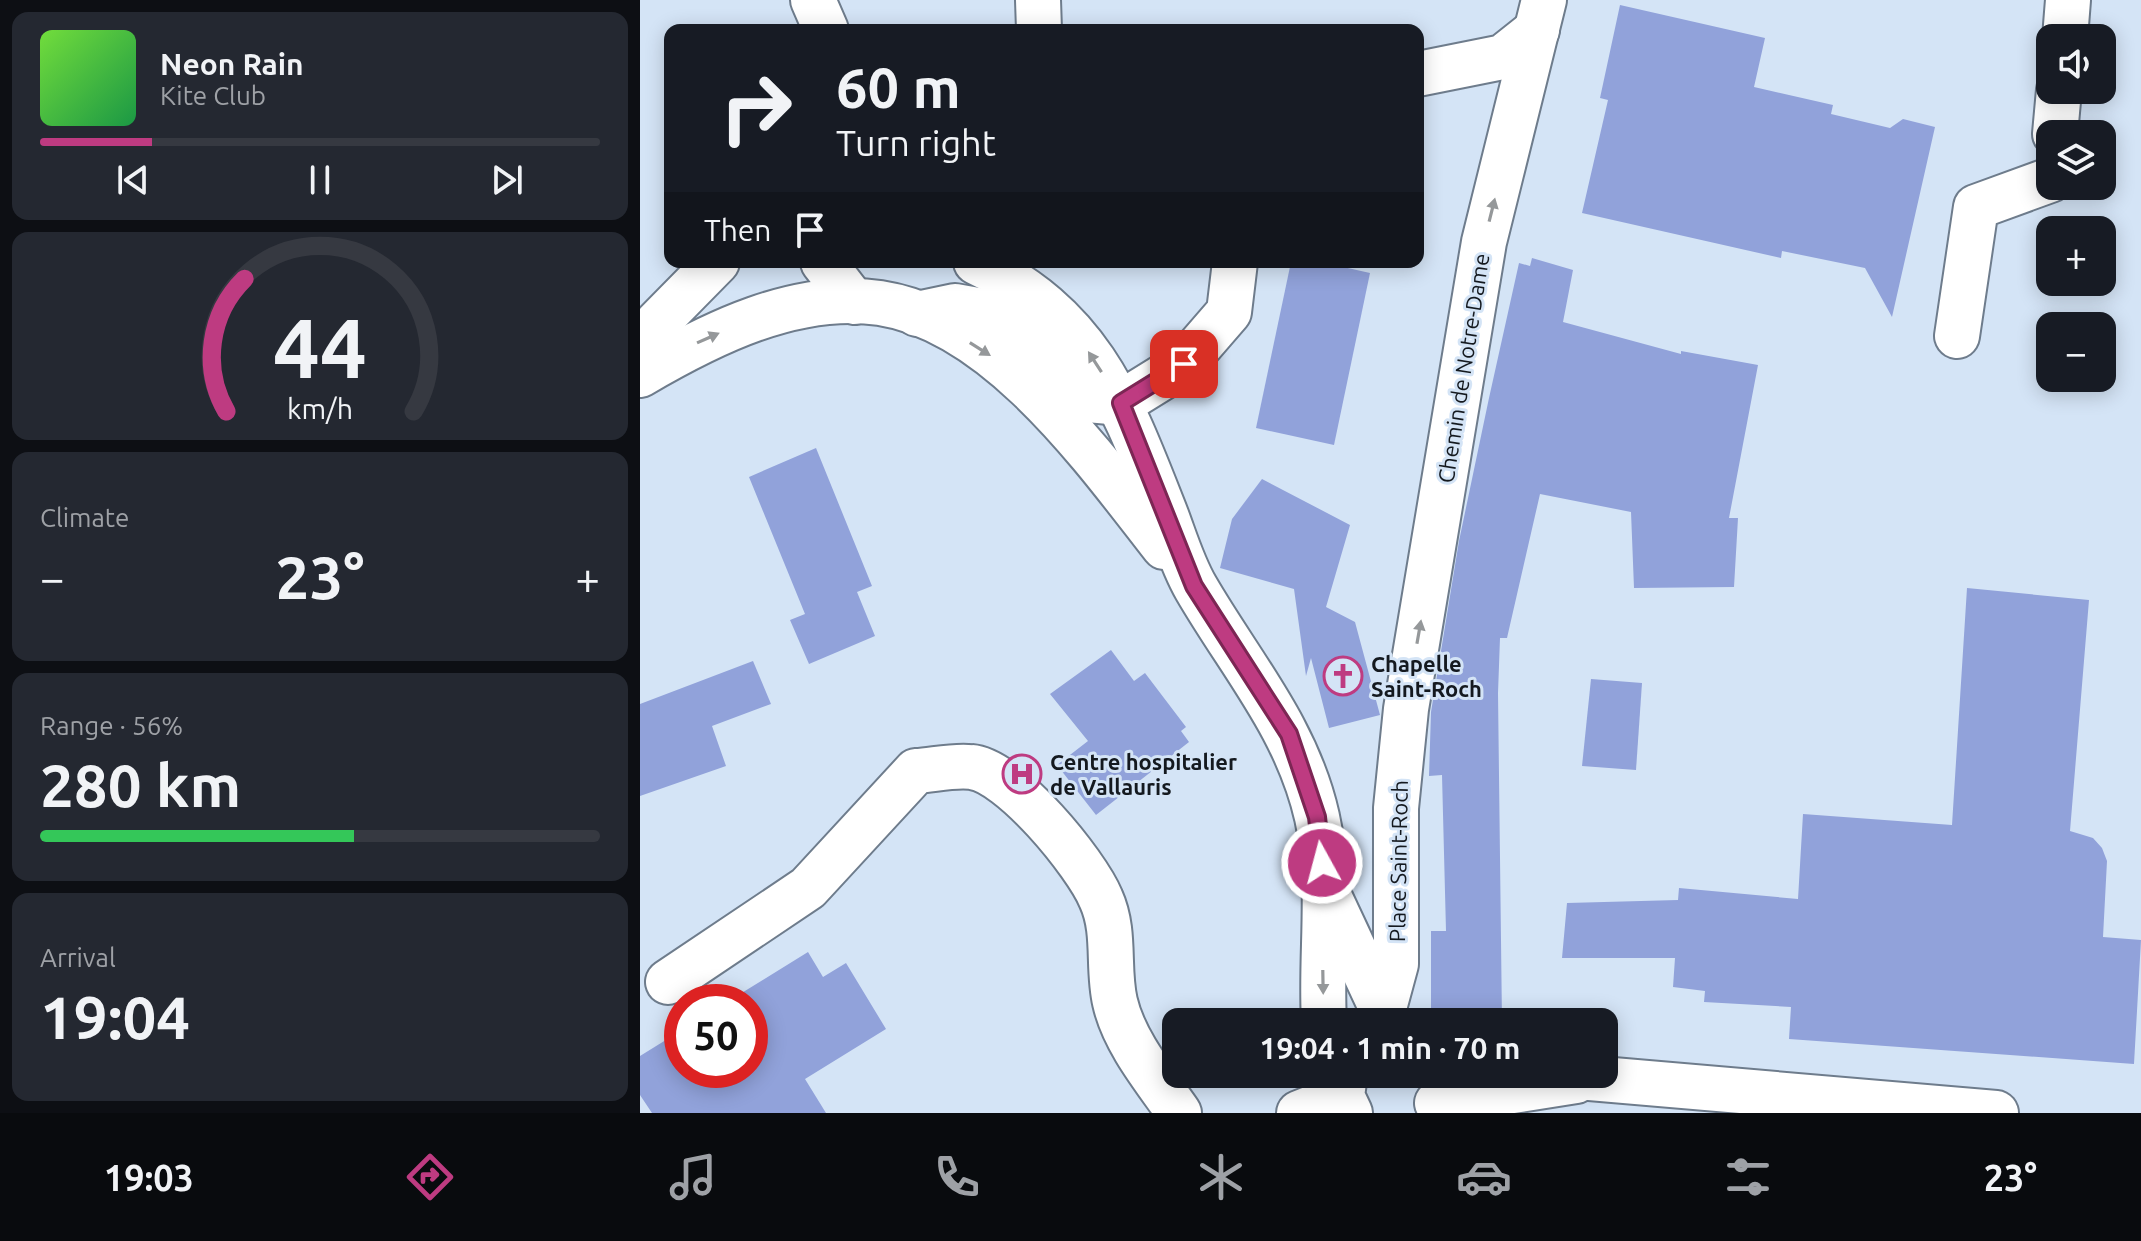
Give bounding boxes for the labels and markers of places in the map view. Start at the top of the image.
pin [1150,330,1218,398]
place label: Chapelle Saint-Roch [1371,651,1482,701]
church icon: Chapelle Saint-Roch [1322,655,1364,697]
place label: Centre hospitalier de Vallauris [1050,749,1237,799]
hospital icon: Centre hospitalier de Vallauris [1001,753,1043,795]

